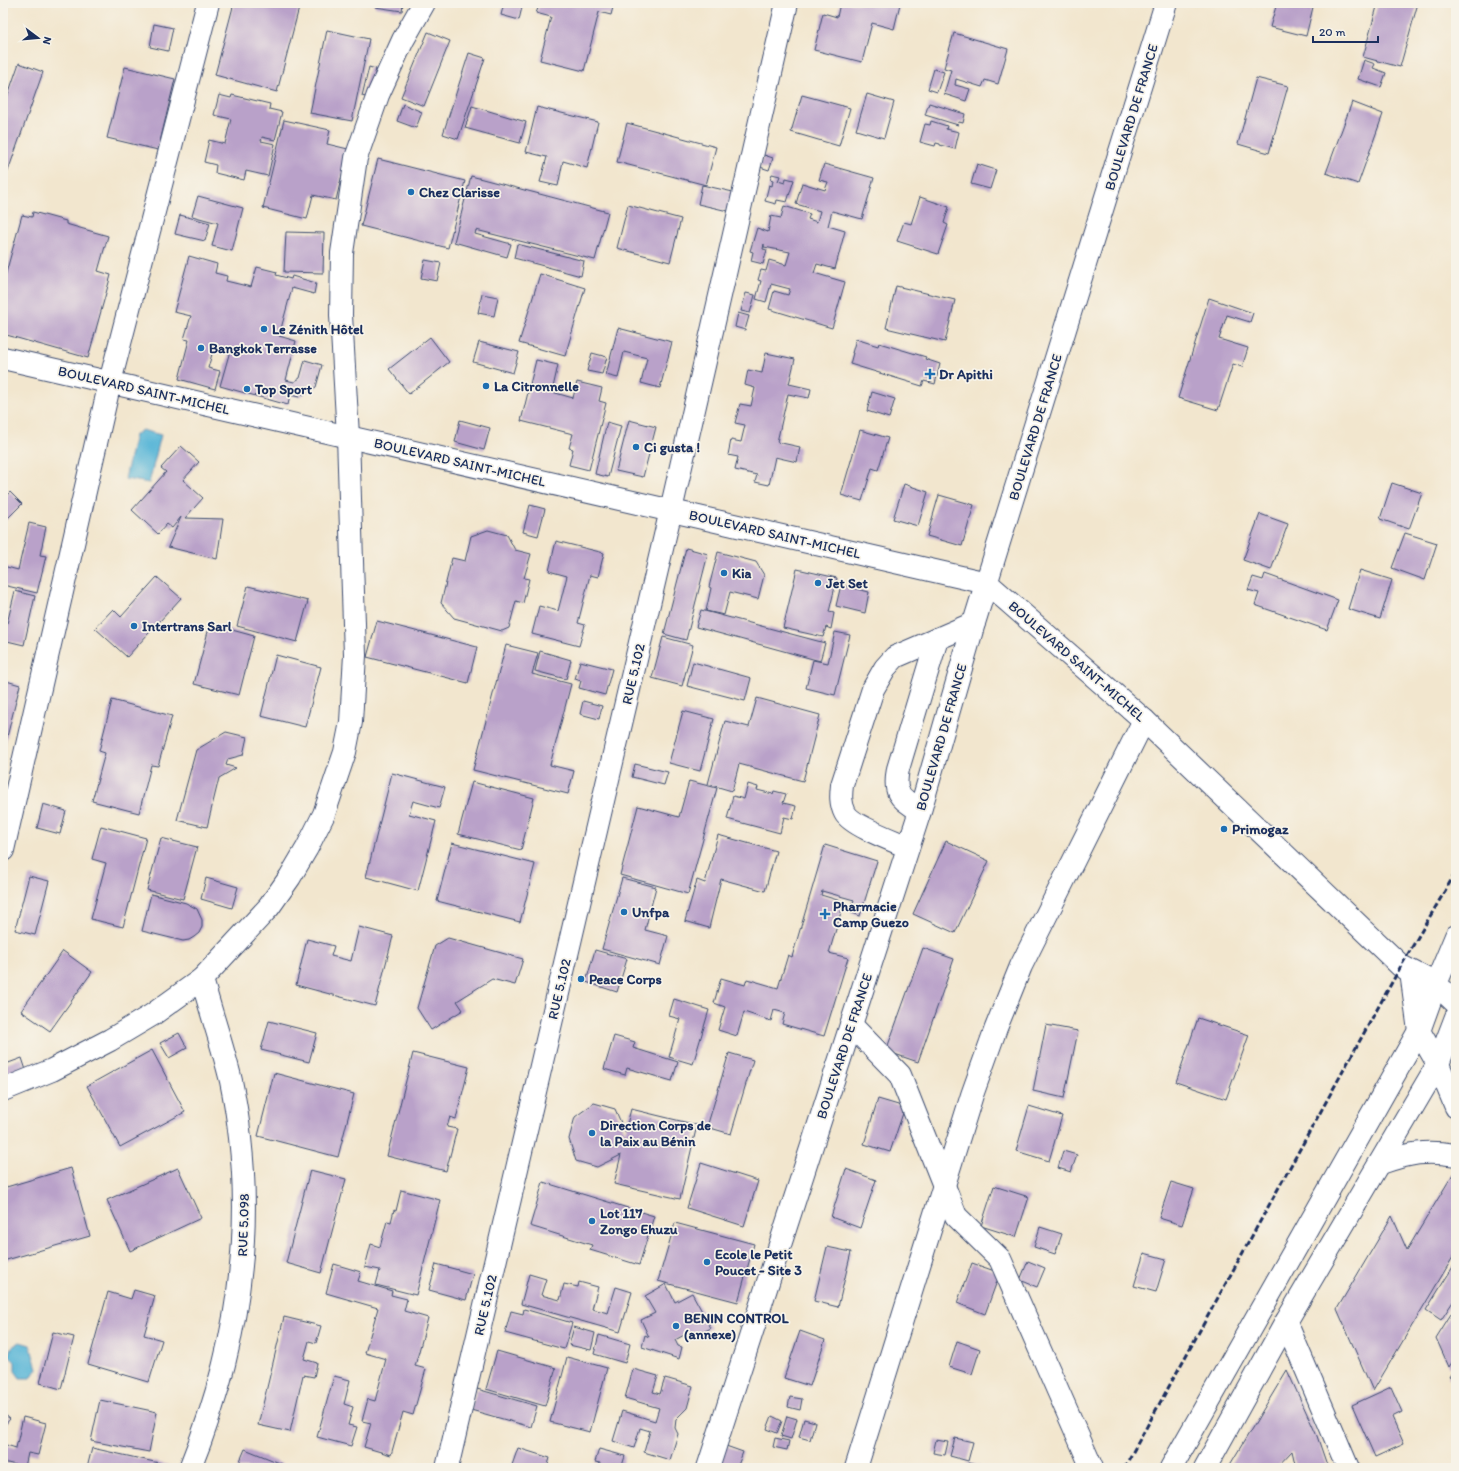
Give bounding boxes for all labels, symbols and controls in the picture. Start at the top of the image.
north arrow [18,18,58,58]
scale bar [1313,18,1378,44]
text: 20 m [1319,25,1346,39]
text: N [40,35,54,46]
street label: BOULEVARD DE FRANCE [1101,42,1162,192]
place label: Chez Clarisse [419,184,500,201]
marker: Chez Clarisse [406,187,416,197]
place label: Le Zénith Hôtel [272,321,365,338]
marker: Le Zénith Hôtel [259,324,269,334]
place label: Bangkok Terrasse [209,340,317,357]
marker: Bangkok Terrasse [196,343,206,353]
street label: BOULEVARD DE FRANCE [1005,352,1066,502]
street label: BOULEVARD SAINT-MICHEL [56,362,231,419]
place label: Dr Apithi [939,366,993,383]
marker: Dr Apithi [924,368,936,380]
place label: La Citronnelle [494,378,579,395]
place label: Top Sport [254,381,313,398]
marker: La Citronnelle [481,381,491,391]
marker: Top Sport [242,384,252,394]
street label: BOULEVARD SAINT-MICHEL [372,434,547,491]
place label: Ci gusta ! [644,439,700,456]
marker: Ci gusta ! [631,442,641,452]
street label: BOULEVARD SAINT-MICHEL [687,506,862,563]
place label: Kia [732,565,752,582]
marker: Kia [719,568,729,578]
place label: Jet Set [825,575,868,592]
marker: Jet Set [813,578,823,588]
street label: BOULEVARD SAINT-MICHEL [1005,597,1149,725]
place label: Intertrans Sarl [142,618,233,635]
marker: Intertrans Sarl [129,621,139,631]
street label: RUE 5.102 [618,641,649,706]
street label: BOULEVARD DE FRANCE [912,661,971,813]
place label: Primogaz [1232,821,1289,838]
marker: Primogaz [1219,824,1229,834]
place label: Pharmacie Camp Guezo [833,898,909,931]
place label: Unfpa [632,904,670,921]
marker: Unfpa [619,907,629,917]
marker: Pharmacie Camp Guezo [820,909,830,919]
street label: RUE 5.102 [544,956,575,1021]
place label: Peace Corps [589,971,662,988]
street label: BOULEVARD DE FRANCE [813,971,876,1121]
marker: Peace Corps [576,974,586,984]
place label: Direction Corps de la Paix au Bénin [600,1117,711,1150]
marker: Direction Corps de la Paix au Bénin [587,1128,597,1138]
street label: RUE 5.098 [234,1193,253,1257]
place label: Lot 117 Zongo Ehuzu [600,1205,678,1238]
marker: Lot 117 Zongo Ehuzu [587,1216,597,1226]
place label: Ecole le Petit Poucet - Site 3 [715,1246,802,1279]
marker: Ecole le Petit Poucet - Site 3 [702,1257,712,1267]
street label: RUE 5.102 [470,1272,501,1337]
place label: BENIN CONTROL (annexe) [684,1310,789,1343]
marker: BENIN CONTROL (annexe) [671,1321,681,1331]

